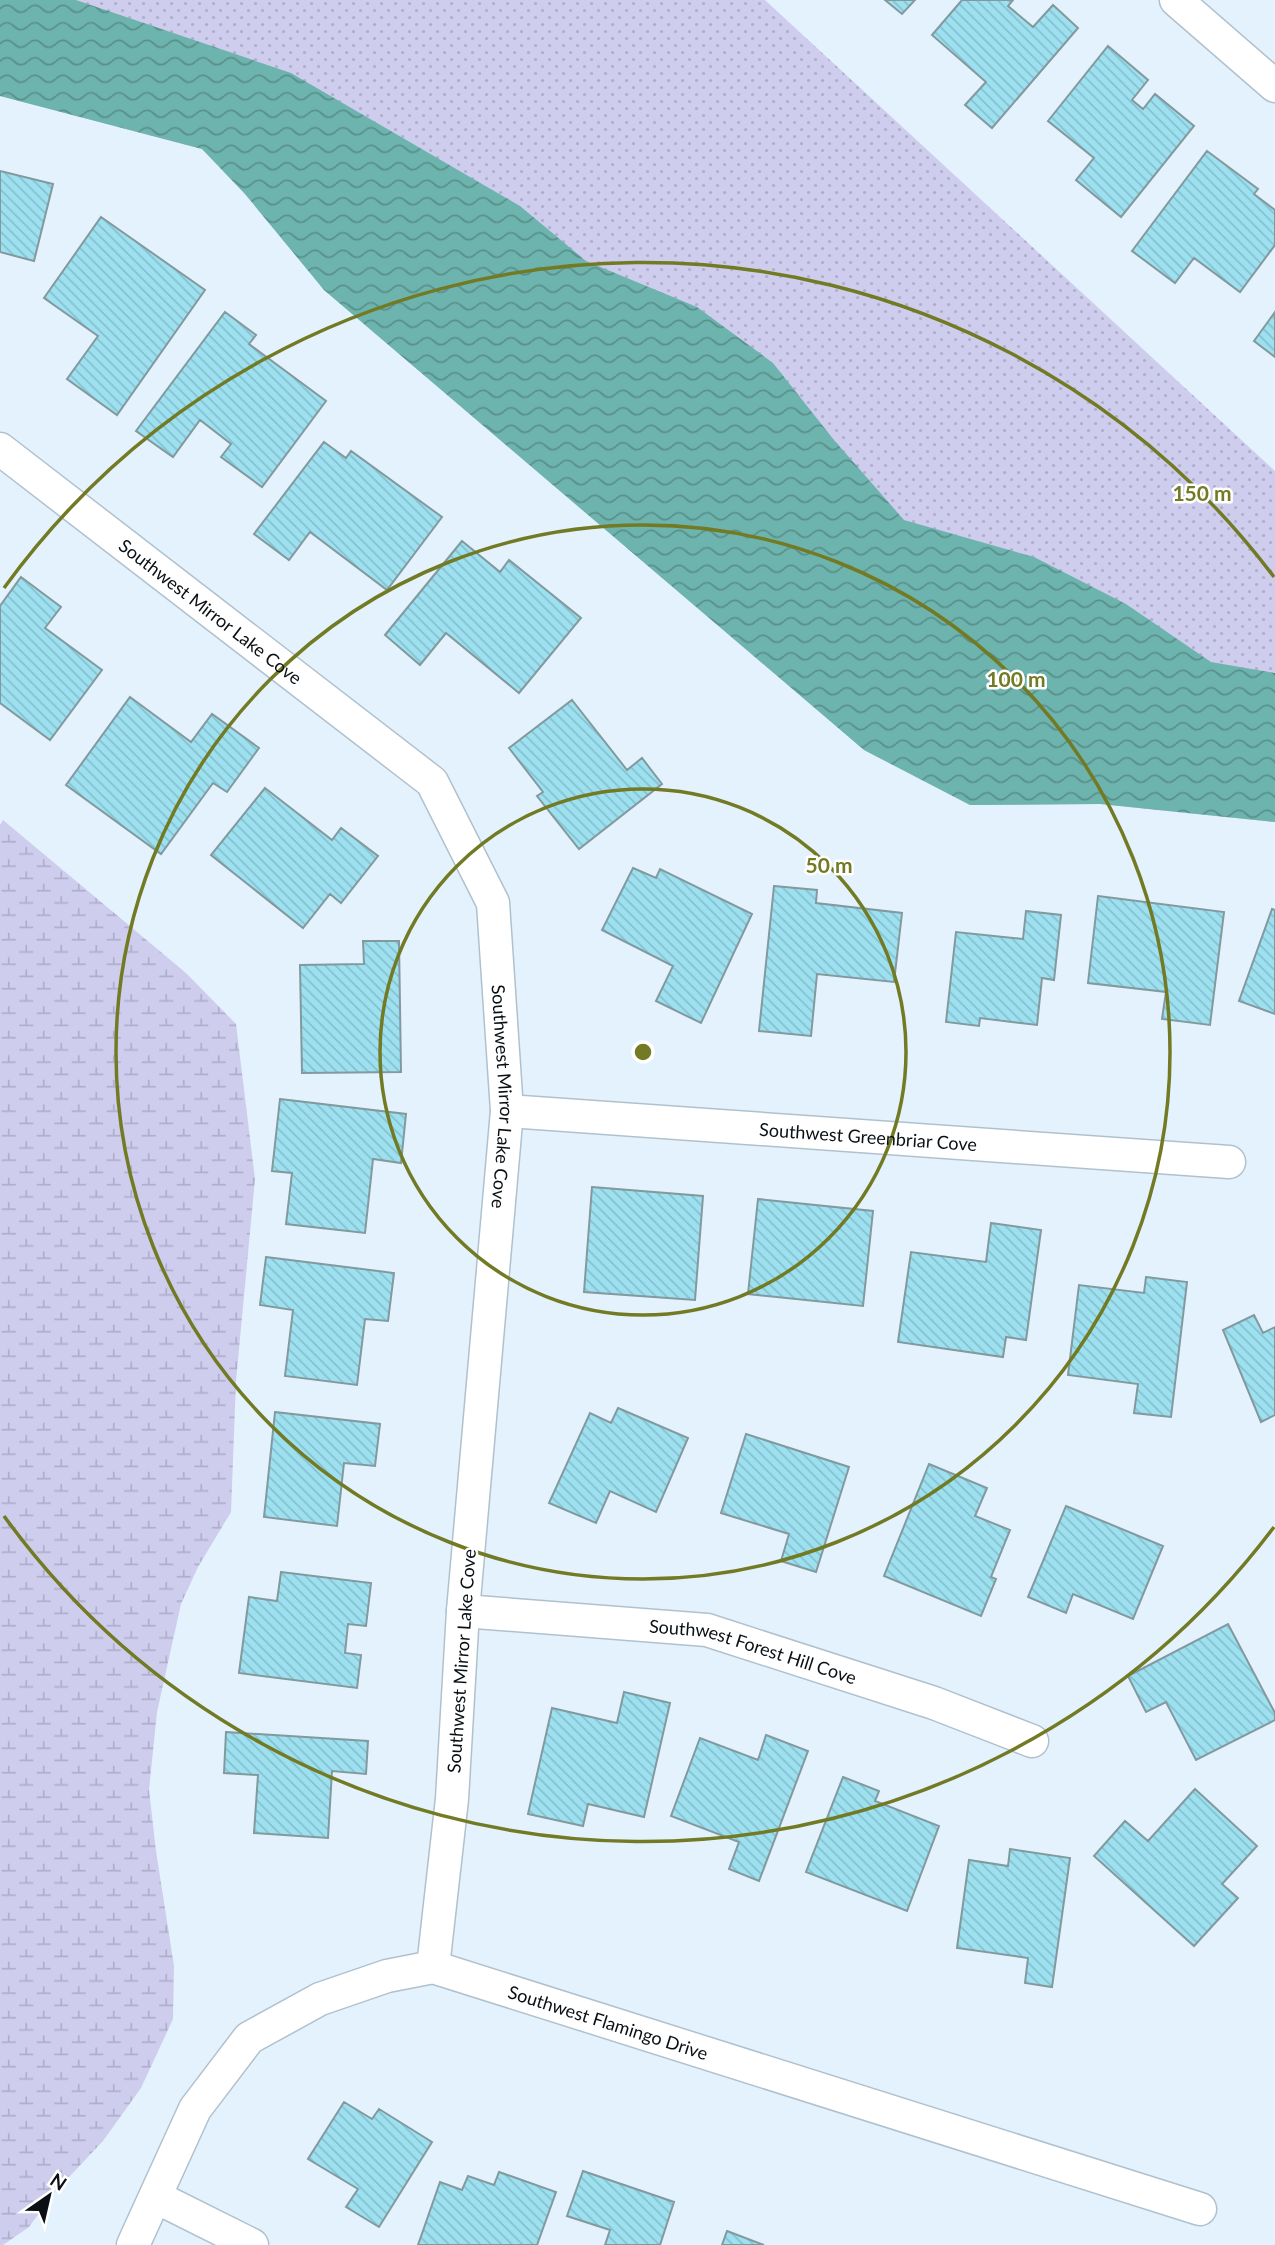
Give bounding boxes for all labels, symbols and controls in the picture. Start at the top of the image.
text: 150 m [1172,480,1232,505]
street label: Southwest Mirror Lake Cove [115,534,306,689]
text: 100 m [986,666,1046,691]
text: 50 m [805,852,853,877]
street label: Southwest Mirror Lake Cove [487,984,518,1210]
centre of rings [631,1040,655,1064]
street label: Southwest Greenbriar Cove [758,1118,978,1155]
street label: Southwest Mirror Lake Cove [442,1548,480,1774]
street label: Southwest Forest Hill Cove [648,1615,859,1688]
street label: Southwest Flamingo Drive [505,1980,711,2064]
north arrow [14,2161,84,2231]
text: N [46,2168,71,2195]

